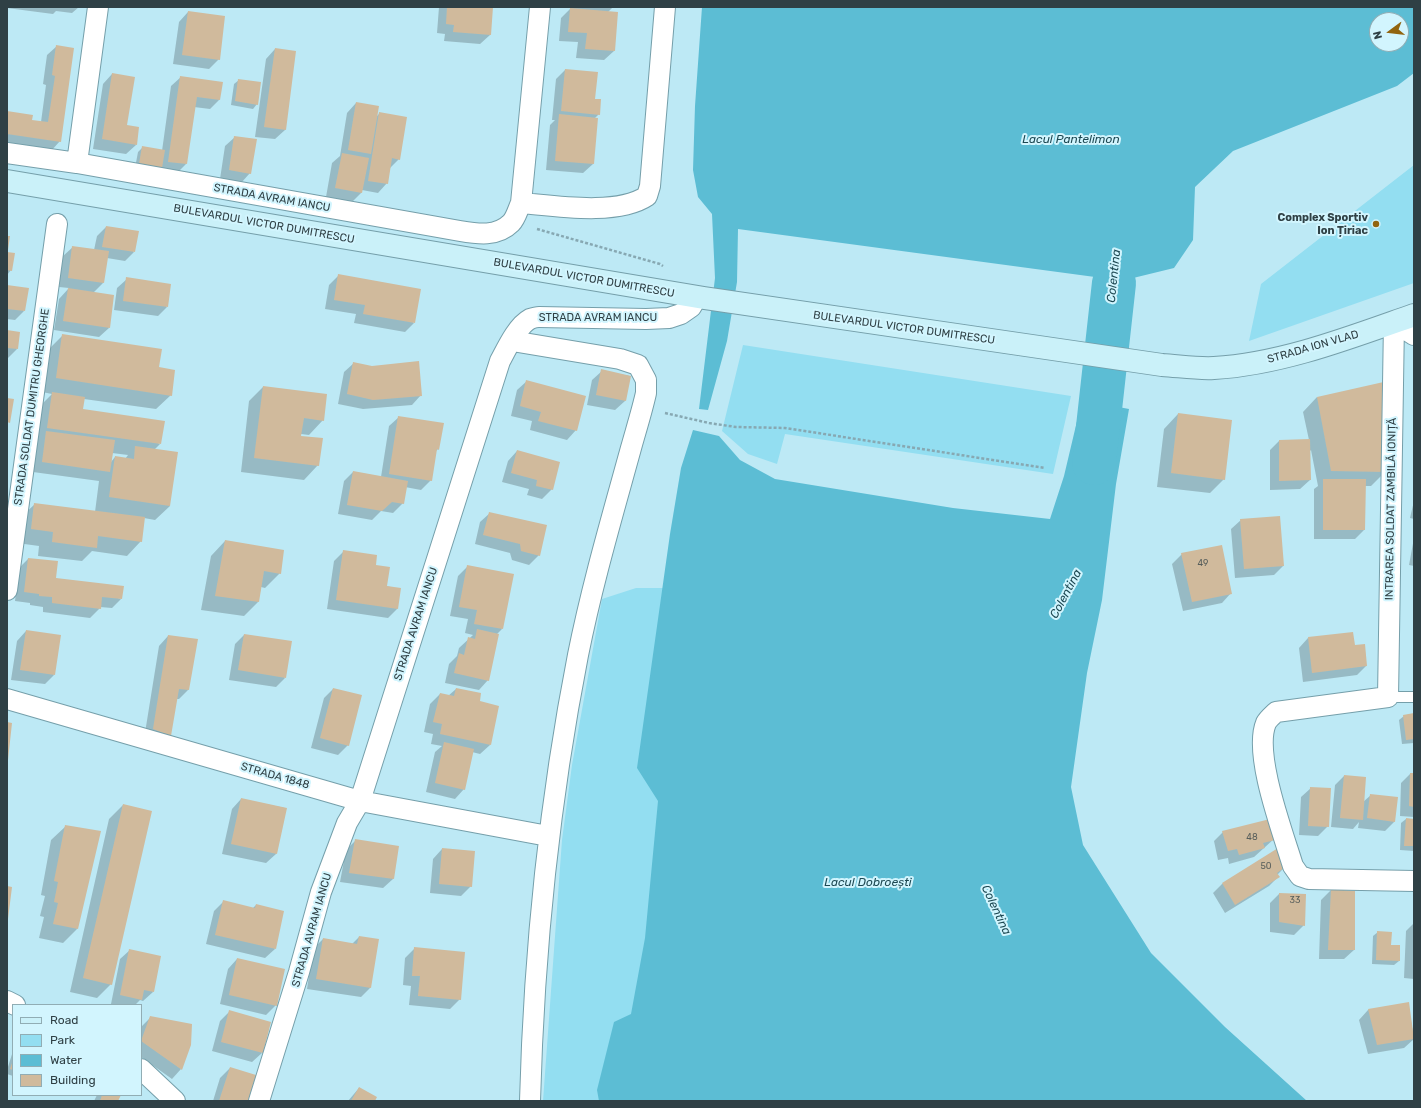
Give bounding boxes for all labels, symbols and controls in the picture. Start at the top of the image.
north arrow [1369,12,1409,52]
text: N [1371,29,1385,40]
water label: Lacul Pantelimon [1022,133,1120,147]
street label: STRADA AVRAM IANCU [213,181,331,215]
street label: BULEVARDUL VICTOR DUMITRESCU [173,202,355,246]
place label: Complex Sportiv Ion Țiriac [1277,211,1368,237]
marker: Complex Sportiv Ion Țiriac [1371,219,1381,229]
water label: Colentina [1104,249,1124,303]
street label: BULEVARDUL VICTOR DUMITRESCU [493,256,675,300]
street label: STRADA SOLDAT DUMITRU GHEORGHE [12,308,52,506]
street label: BULEVARDUL VICTOR DUMITRESCU [812,309,996,347]
street label: STRADA AVRAM IANCU [539,311,657,325]
street label: STRADA ION VLAD [1266,328,1360,366]
street label: INTRAREA SOLDAT ZAMBILĂ IONIȚĂ [1383,418,1399,600]
house number: 49 [1198,558,1208,568]
street label: STRADA AVRAM IANCU [391,566,441,682]
water label: Colentina [1047,567,1085,621]
street label: STRADA 1848 [239,760,311,792]
house number: 48 [1246,832,1258,842]
house number: 50 [1260,861,1272,871]
street label: STRADA AVRAM IANCU [289,871,335,989]
water label: Lacul Dobroești [824,876,912,890]
water label: Colentina [978,883,1014,937]
house number: 33 [1290,895,1300,905]
legend [12,1004,142,1096]
text: Road [50,1013,78,1027]
text: Park [50,1033,75,1047]
text: Water [50,1053,82,1067]
text: Building [50,1073,96,1087]

